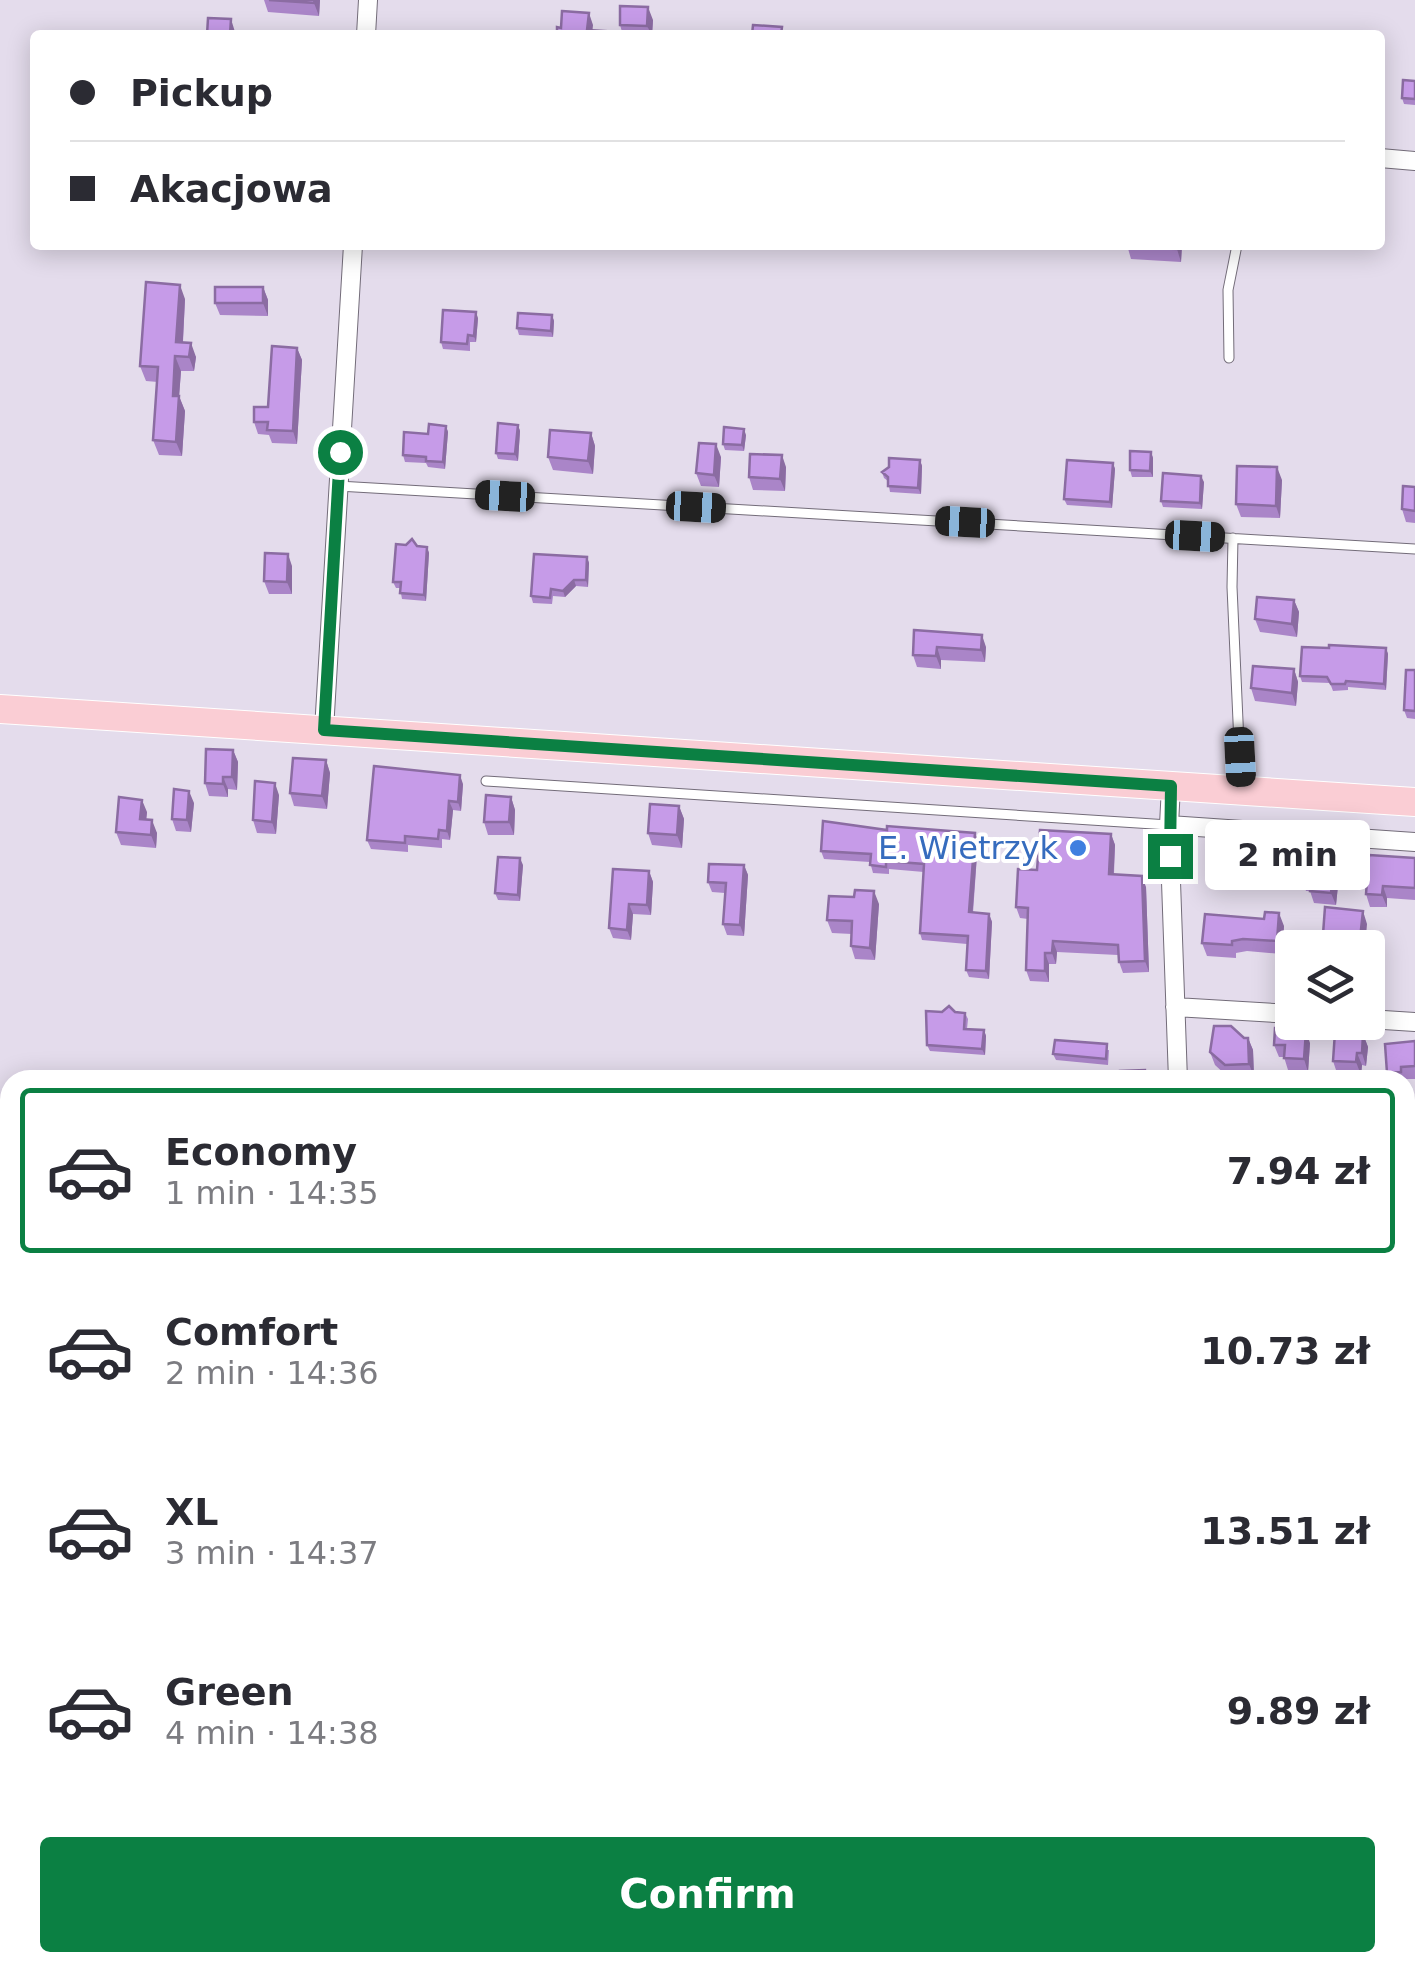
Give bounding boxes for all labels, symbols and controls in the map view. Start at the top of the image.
text: Pickup [130,71,273,115]
text: Akacjowa [130,167,333,211]
route start [318,430,363,475]
car [474,479,536,513]
car [665,490,727,524]
car [934,505,996,539]
car [1164,519,1226,553]
car [1223,726,1257,788]
callout: 2 min [1205,821,1370,891]
place label: E. Wietrzyk [878,829,1058,867]
route end [1148,834,1193,879]
text: 2 min [1237,836,1338,874]
marker: E. Wietrzyk [1067,837,1089,859]
map controls [1275,930,1385,1040]
button: layers [1275,930,1385,1040]
icon: car [45,1126,135,1216]
text: Economy [165,1130,357,1174]
text: 7.94 zł [1227,1149,1370,1193]
text: 1 min · 14:35 [165,1174,379,1212]
icon: car [45,1306,135,1396]
text: Comfort [165,1310,338,1354]
text: 10.73 zł [1200,1329,1370,1373]
text: 2 min · 14:36 [165,1354,379,1392]
icon: car [45,1486,135,1576]
text: XL [165,1490,219,1534]
text: 13.51 zł [1200,1509,1370,1553]
text: 3 min · 14:37 [165,1534,379,1572]
icon: car [45,1666,135,1756]
text: Green [165,1670,294,1714]
text: 9.89 zł [1227,1689,1370,1733]
text: 4 min · 14:38 [165,1714,379,1752]
button: Confirm [40,1837,1375,1952]

